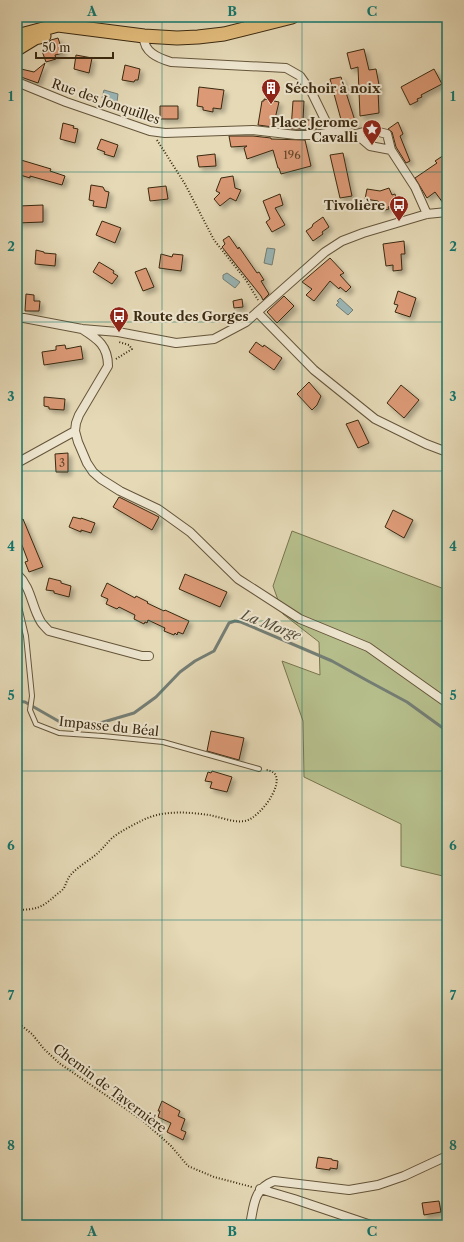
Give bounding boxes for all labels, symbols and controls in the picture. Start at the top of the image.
text: A [86,3,98,19]
text: B [227,3,237,19]
text: C [367,3,377,19]
scale bar [36,34,113,60]
text: 50 m [42,40,71,55]
street label: Rue des Jonquilles [50,75,163,127]
building icon: Séchoir à noix [260,77,282,105]
place label: Séchoir à noix [285,80,381,96]
text: 1 [8,88,14,104]
text: 1 [450,88,456,104]
place label: Place Jerome Cavalli [271,114,358,145]
place icon: Place Jerome Cavalli [361,118,383,146]
house number: 196 [283,148,301,162]
bus stop icon: Tivolière [388,194,410,222]
place label: Tivolière [324,197,385,213]
text: 2 [7,238,15,254]
text: 2 [449,238,457,254]
bus stop icon: Route des Gorges [108,305,130,333]
place label: Route des Gorges [133,308,249,324]
text: 3 [7,388,15,404]
text: 3 [449,388,457,404]
house number: 3 [59,456,65,470]
text: 4 [7,538,15,554]
text: 4 [449,538,457,554]
water label: La Morge [238,605,304,645]
text: 5 [7,687,15,703]
text: 5 [449,687,457,703]
street label: Impasse du Béal [58,713,160,739]
text: 6 [7,837,15,853]
text: 6 [449,837,457,853]
text: 7 [8,987,15,1003]
text: 7 [450,987,457,1003]
street label: Chemin de Tavernière [50,1040,170,1136]
text: 8 [7,1137,15,1153]
text: 8 [449,1137,457,1153]
text: A [86,1223,98,1239]
text: B [227,1223,237,1239]
text: C [367,1223,377,1239]

